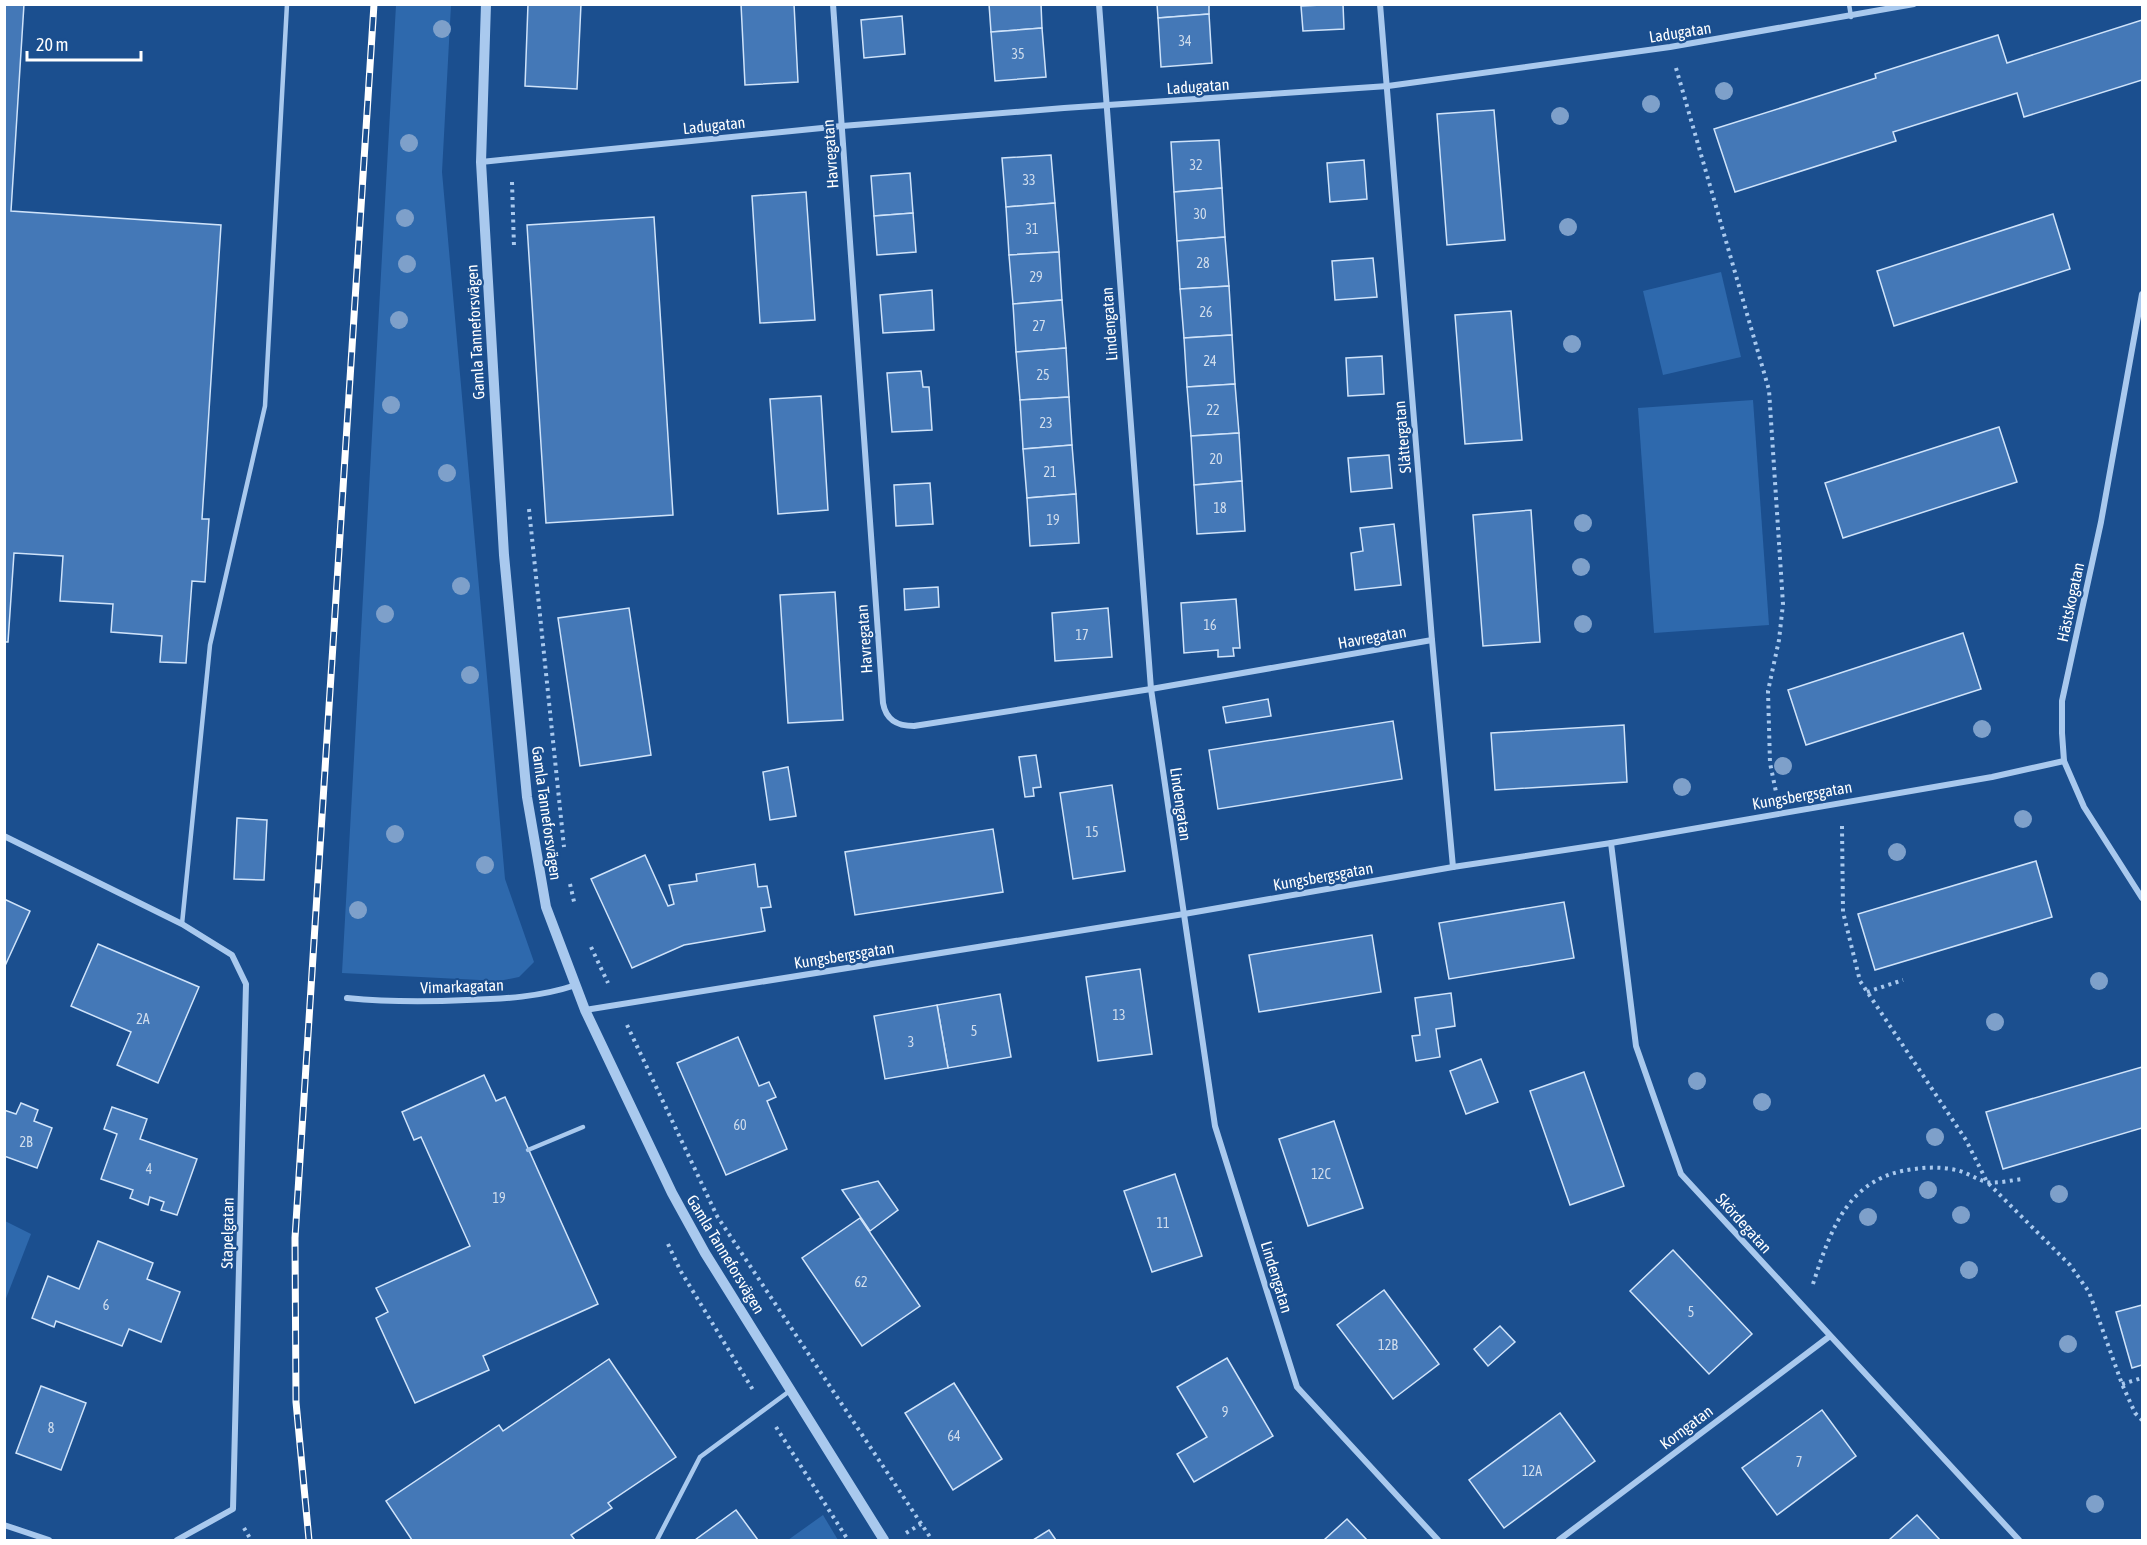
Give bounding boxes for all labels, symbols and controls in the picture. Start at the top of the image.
street label: Ladugatan [1648,18,1713,47]
scale bar [27,24,141,62]
house number: 34 [1178,33,1192,49]
text: 20 m [36,34,68,55]
house number: 35 [1011,46,1025,62]
street label: Ladugatan [1166,75,1230,98]
street label: Ladugatan [682,113,746,138]
street label: Havregatan [819,119,842,189]
house number: 32 [1189,157,1203,173]
house number: 33 [1022,172,1036,188]
house number: 30 [1193,206,1207,222]
house number: 31 [1025,221,1039,237]
house number: 28 [1196,255,1210,271]
street label: Gamla Tanneforsvägen [462,264,489,400]
house number: 29 [1029,269,1043,285]
street label: Lindengatan [1097,286,1122,362]
house number: 26 [1199,304,1213,320]
house number: 27 [1032,318,1046,334]
house number: 24 [1203,353,1217,369]
house number: 25 [1036,367,1050,383]
street label: Slåttergatan [1390,400,1415,474]
house number: 22 [1206,402,1220,418]
house number: 23 [1039,415,1053,431]
house number: 20 [1209,451,1223,467]
house number: 21 [1043,464,1057,480]
house number: 18 [1213,500,1227,516]
house number: 19 [1046,512,1060,528]
street label: Hästskogatan [2053,561,2088,644]
street label: Havregatan [853,604,876,674]
house number: 16 [1203,617,1217,633]
street label: Havregatan [1336,622,1408,653]
house number: 17 [1075,627,1089,643]
street label: Gamla Tanneforsvägen [528,745,565,881]
street label: Lindengatan [1166,766,1195,842]
street label: Kungsbergsgatan [1751,777,1854,814]
house number: 15 [1085,824,1099,840]
street label: Kungsbergsgatan [1272,858,1375,895]
street label: Kungsbergsgatan [793,938,896,973]
street label: Vimarkagatan [420,976,504,997]
house number: 13 [1112,1007,1126,1023]
house number: 2A [136,1011,150,1027]
house number: 5 [971,1023,977,1039]
house number: 3 [908,1034,914,1050]
house number: 60 [733,1117,747,1133]
house number: 2B [19,1134,33,1150]
house number: 4 [146,1161,153,1177]
house number: 12C [1311,1166,1331,1182]
street label: Skördegatan [1712,1189,1776,1257]
house number: 19 [492,1190,506,1206]
street label: Gamla Tanneforsvägen [683,1191,769,1317]
street label: Stapelgatan [217,1197,238,1269]
house number: 11 [1156,1215,1170,1231]
street label: Lindengatan [1257,1239,1296,1315]
house number: 62 [854,1274,868,1290]
house number: 6 [103,1297,110,1313]
house number: 5 [1688,1304,1694,1320]
house number: 12B [1378,1337,1398,1353]
street label: Korngatan [1656,1401,1717,1453]
house number: 9 [1222,1404,1228,1420]
house number: 8 [48,1420,55,1436]
house number: 64 [947,1428,961,1444]
house number: 7 [1796,1454,1802,1470]
house number: 12A [1522,1463,1542,1479]

